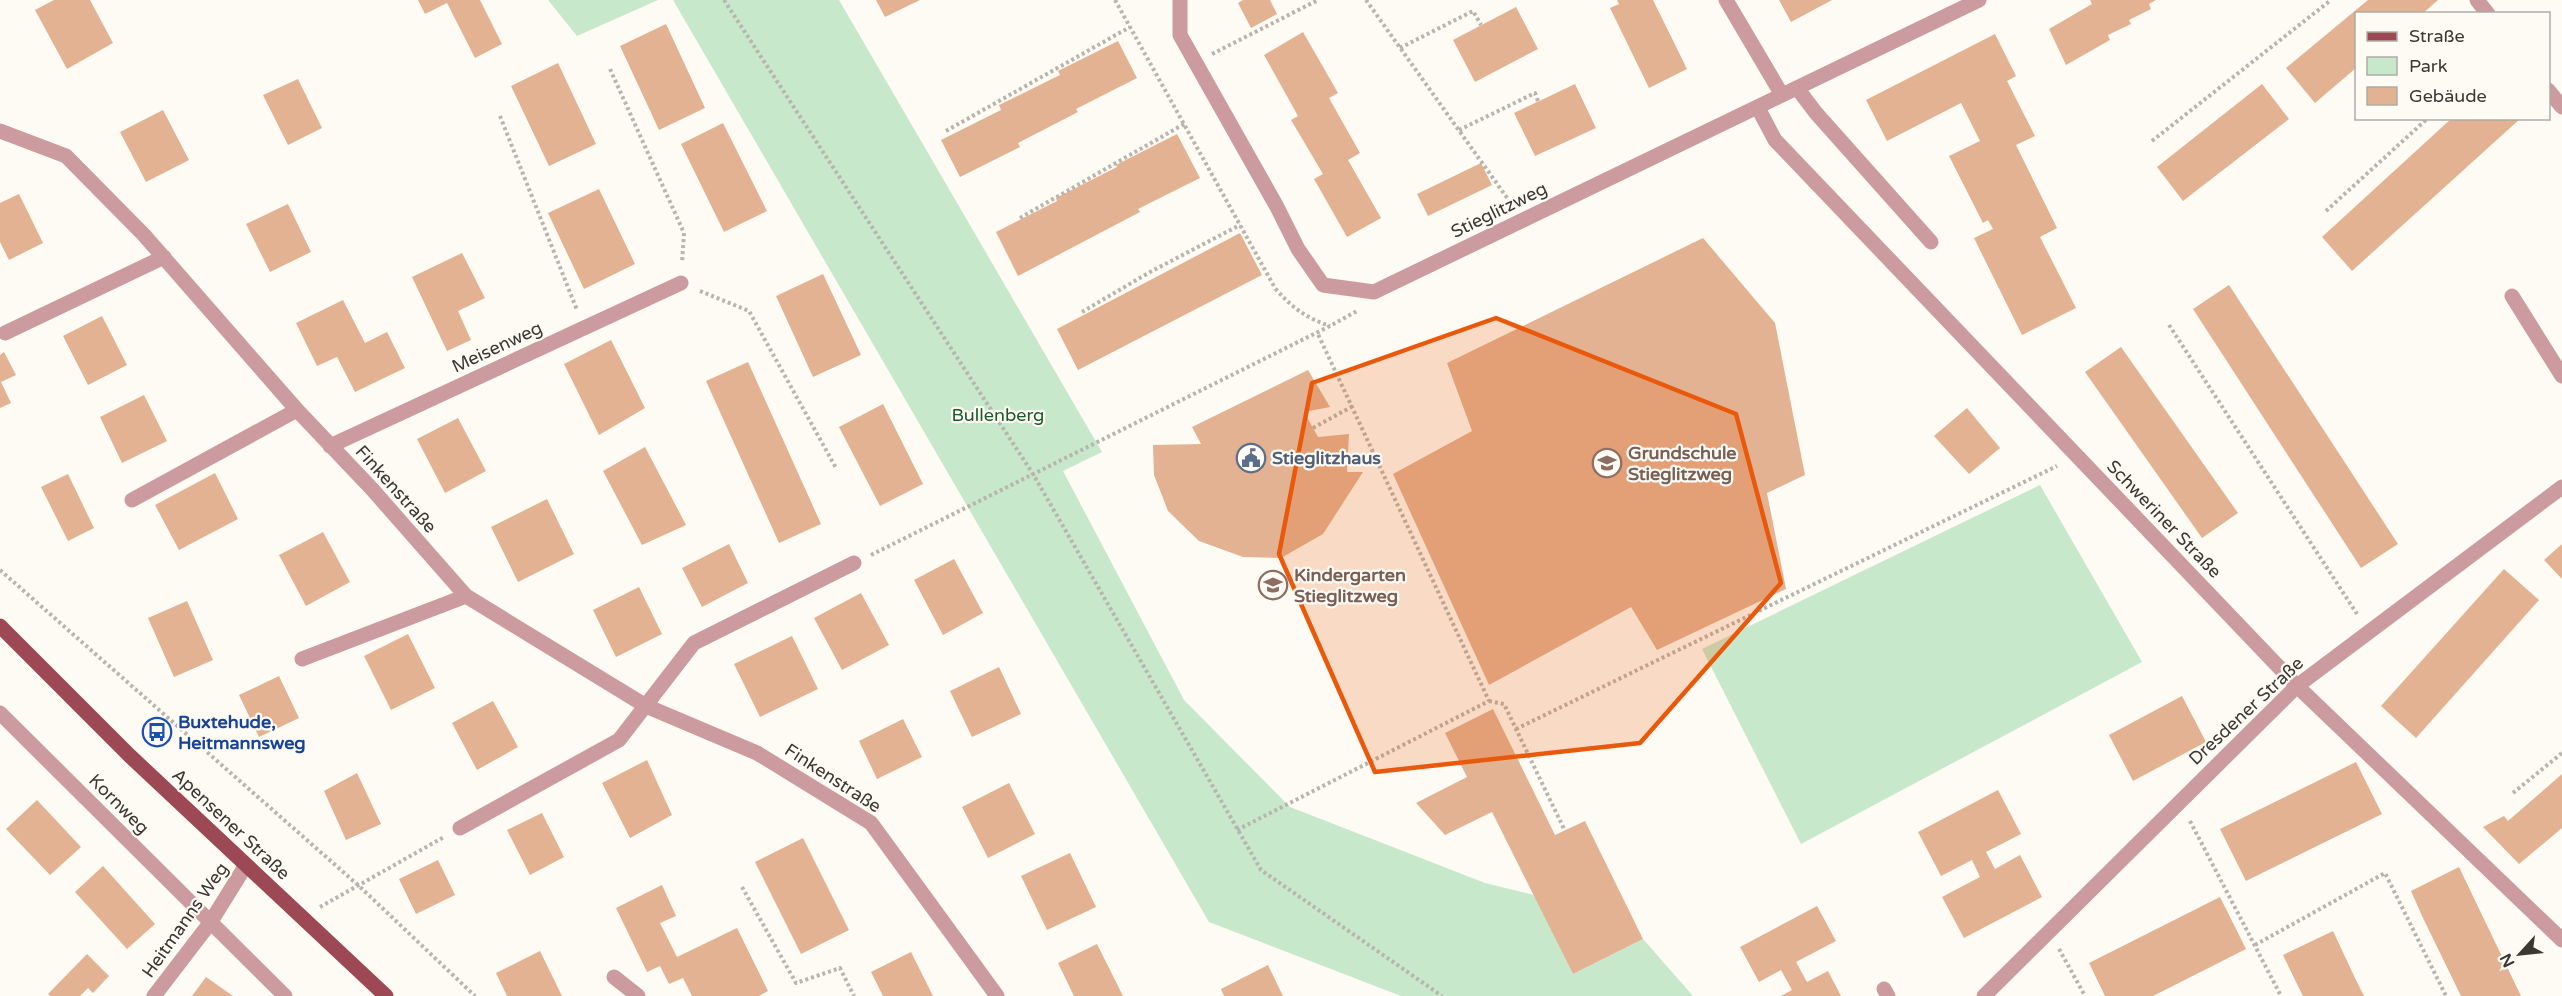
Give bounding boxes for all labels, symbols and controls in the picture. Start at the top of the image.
legend [2355,12,2550,120]
text: Straße [2409,25,2465,47]
text: Park [2409,55,2448,77]
text: Gebäude [2409,85,2487,107]
street label: Stieglitzweg [1447,177,1551,243]
street label: Meisenweg [448,317,546,377]
park label: Bullenberg [952,404,1044,426]
street label: Finkenstraße [351,441,441,537]
public building icon: Stieglitzhaus [1235,442,1267,474]
place label: Grundschule Stieglitzweg [1628,442,1737,485]
place label: Stieglitzhaus [1272,447,1381,469]
school or university icon: Grundschule Stieglitzweg [1591,447,1623,479]
street label: Schweriner Straße [2102,455,2226,583]
place label: Kindergarten Stieglitzweg [1294,564,1406,607]
school or university icon: Kindergarten Stieglitzweg [1257,569,1289,601]
street label: Dresdener Straße [2184,652,2308,770]
place label: Buxtehude, Heitmannsweg [178,711,306,754]
bus stop icon: Buxtehude, Heitmannsweg [141,716,173,748]
street label: Finkenstraße [781,739,885,817]
street label: Apensener Straße [168,764,294,884]
street label: Kornweg [84,769,154,839]
street label: Heitmanns Weg [137,858,233,982]
north arrow [2490,924,2550,984]
text: N [2496,950,2519,971]

